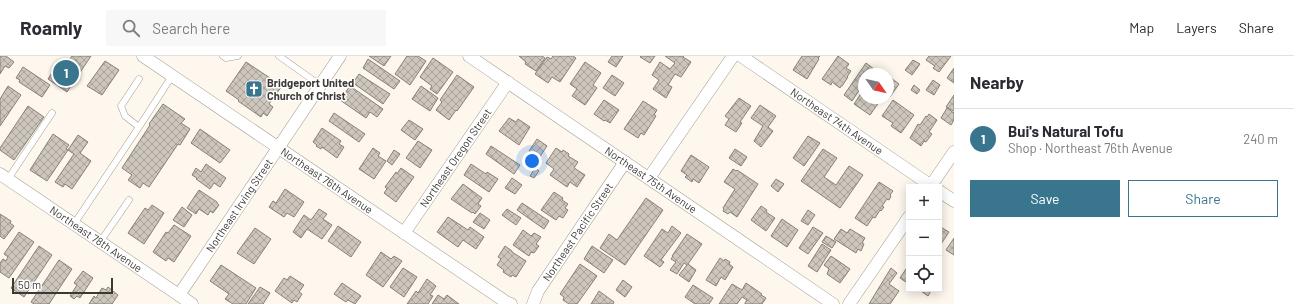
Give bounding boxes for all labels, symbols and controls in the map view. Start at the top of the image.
search box [106,10,386,46]
text: Roamly [20,16,82,39]
icon: search [120,17,142,39]
text: Search here [152,19,230,37]
text: Map [1129,19,1154,36]
text: Layers [1176,19,1217,36]
text: Share [1239,19,1274,36]
pin: 1 [53,58,79,88]
north arrow [858,68,894,104]
text: Nearby [970,72,1024,92]
place label: Bridgeport United Church of Christ [267,76,354,102]
church icon: Bridgeport United Church of Christ [244,79,264,99]
street label: Northeast 74th Avenue [788,85,886,157]
street label: Northeast Oregon Street [417,106,494,210]
text: Bui's Natural Tofu [1008,122,1123,140]
text: 1 [981,131,985,147]
text: 240 m [1243,131,1278,147]
text: Shop · Northeast 76th Avenue [1008,140,1173,156]
street label: Northeast 76th Avenue [279,144,376,216]
street label: Northeast 75th Avenue [603,144,700,215]
your location [522,151,542,171]
street label: Northeast Irving Street [203,156,275,254]
street label: Northeast Pacific Street [540,180,615,283]
button: Save [970,180,1120,217]
button: Share [1128,180,1278,217]
map controls [906,184,942,292]
button: + [906,184,942,220]
street label: Northeast 78th Avenue [48,203,145,274]
button: − [906,220,942,256]
button: locate [906,256,942,292]
scale bar [12,276,113,295]
text: 50 m [18,278,41,291]

